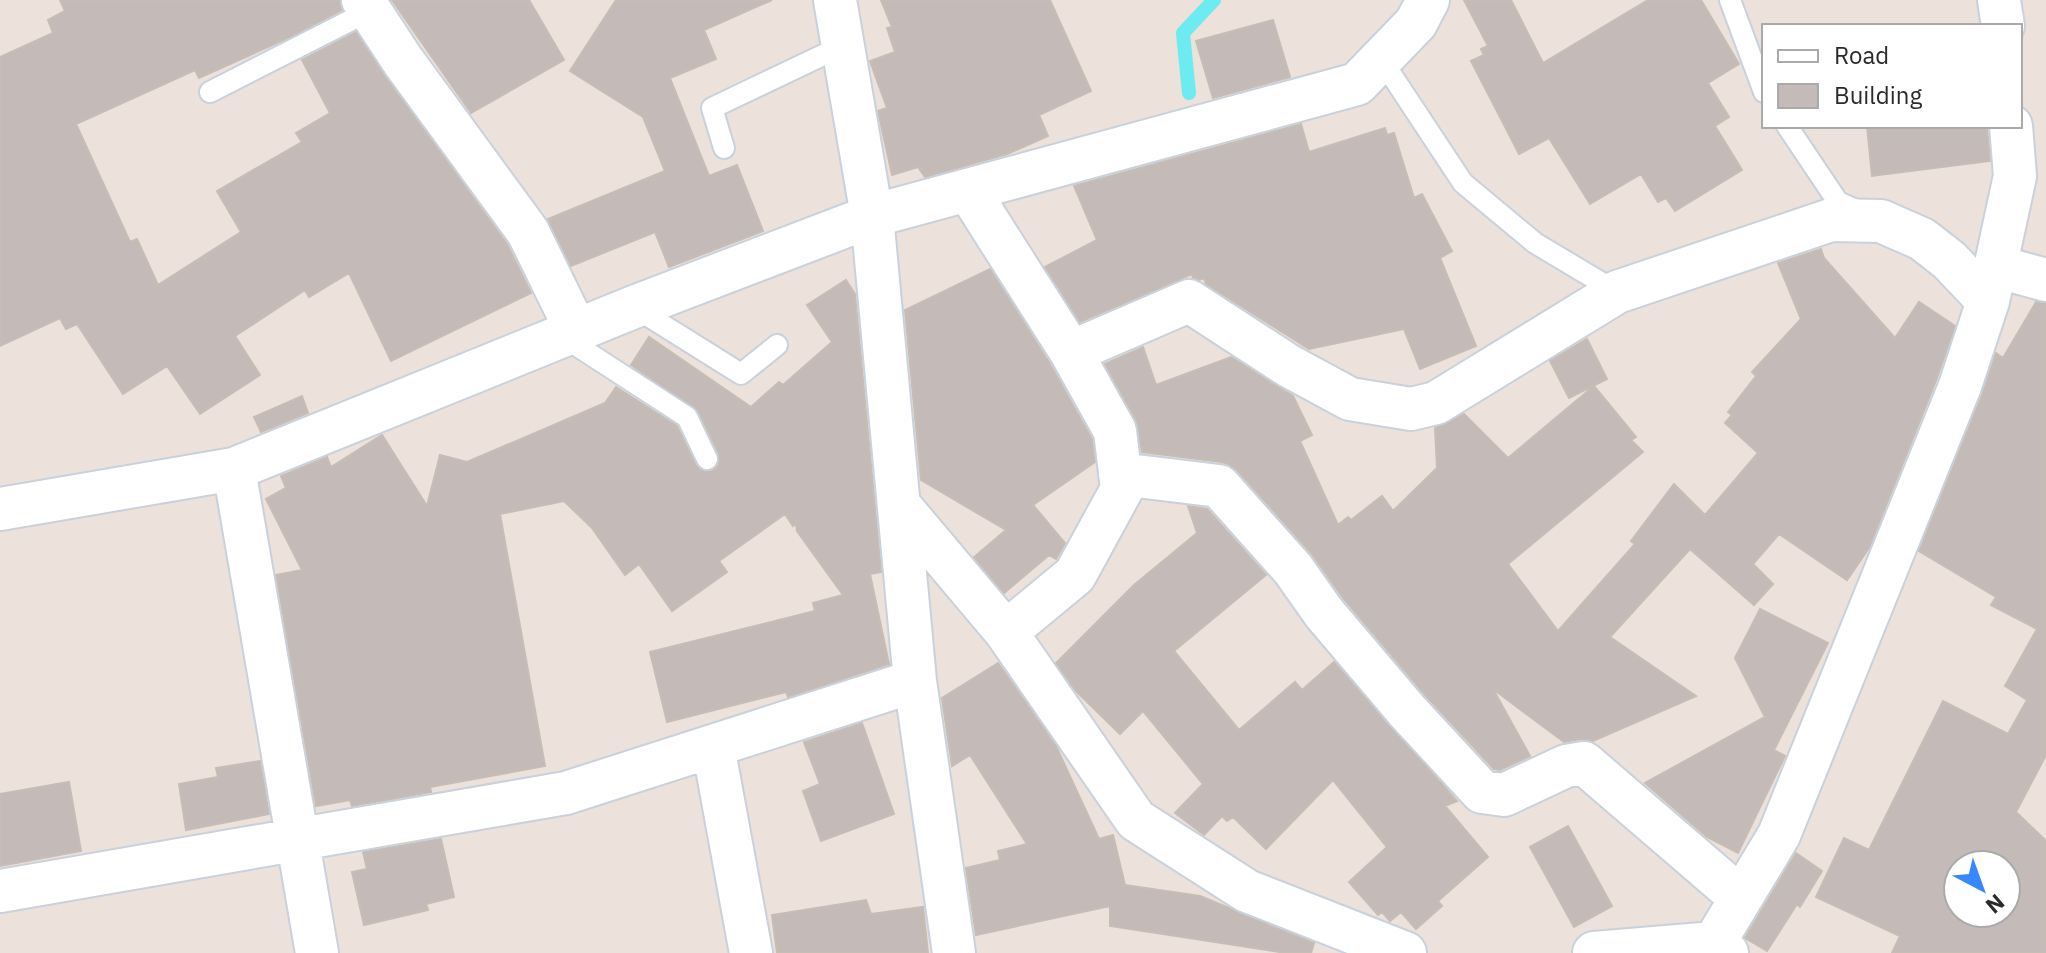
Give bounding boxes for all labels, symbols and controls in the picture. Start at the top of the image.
legend [1762,24,2022,128]
text: Road [1834,39,1889,71]
text: Building [1834,79,1922,111]
north arrow [1942,849,2022,929]
text: N [1980,888,2011,921]

